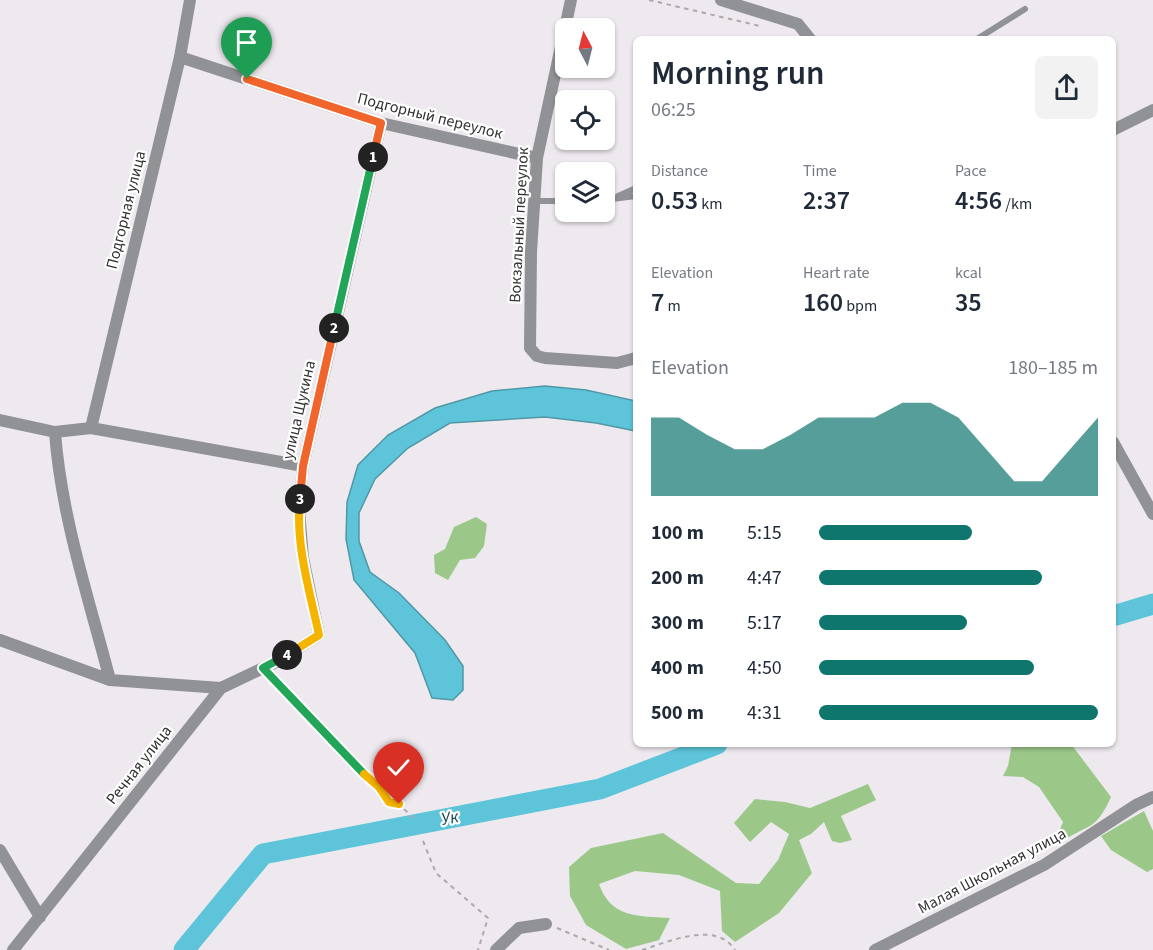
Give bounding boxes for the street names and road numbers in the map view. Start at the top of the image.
street label: Подгорный переулок [355,87,505,145]
street label: Вокзальный переулок [504,147,534,303]
street label: Подгорная улица [101,148,151,272]
street label: улица Щукина [277,358,321,462]
street label: Речная улица [101,721,177,809]
street label: Малая Школьная улица [914,823,1070,919]

